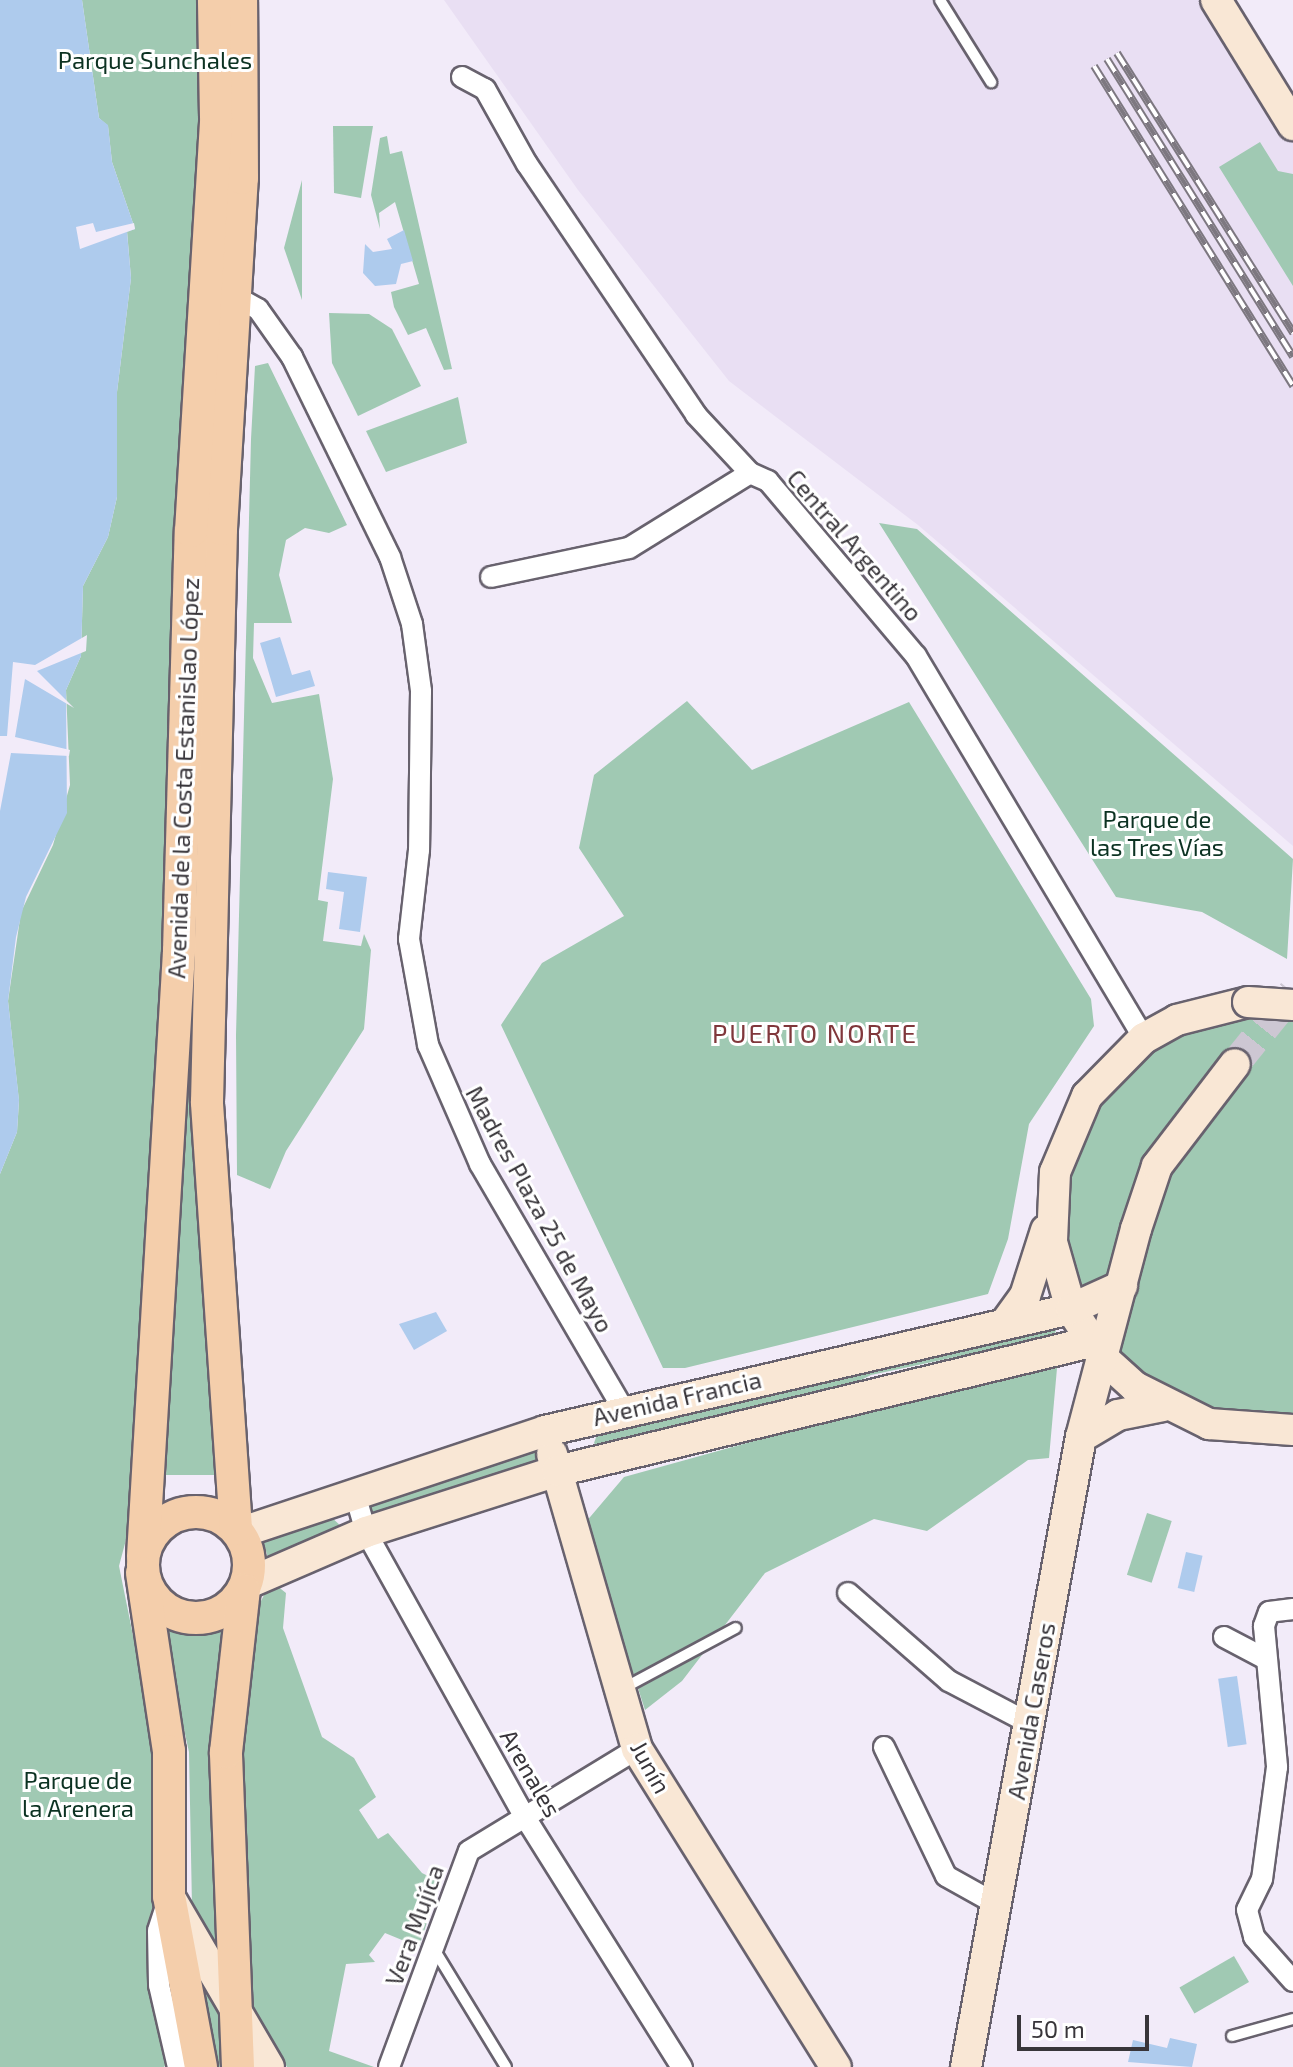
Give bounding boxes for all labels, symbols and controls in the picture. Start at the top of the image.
park label: Parque Sunchales [58,46,252,74]
street label: Central Argentino [781,463,929,627]
street label: Avenida de la Costa Estanislao López [162,577,204,979]
park label: Parque de las Tres Vías [1089,805,1225,861]
district label: PUERTO NORTE [712,1017,918,1049]
street label: Madres Plaza 25 de Mayo [460,1081,620,1337]
street label: Avenida Francia [590,1365,764,1431]
street label: Avenida Caseros [1001,1620,1061,1802]
street label: Arenales [494,1724,568,1822]
street label: Junín [625,1736,677,1798]
park label: Parque de la Arenera [22,1766,134,1822]
street label: Vera Mujíca [379,1861,449,1989]
scale bar [1021,1999,1153,2049]
text: 50 m [1031,2014,1085,2043]

